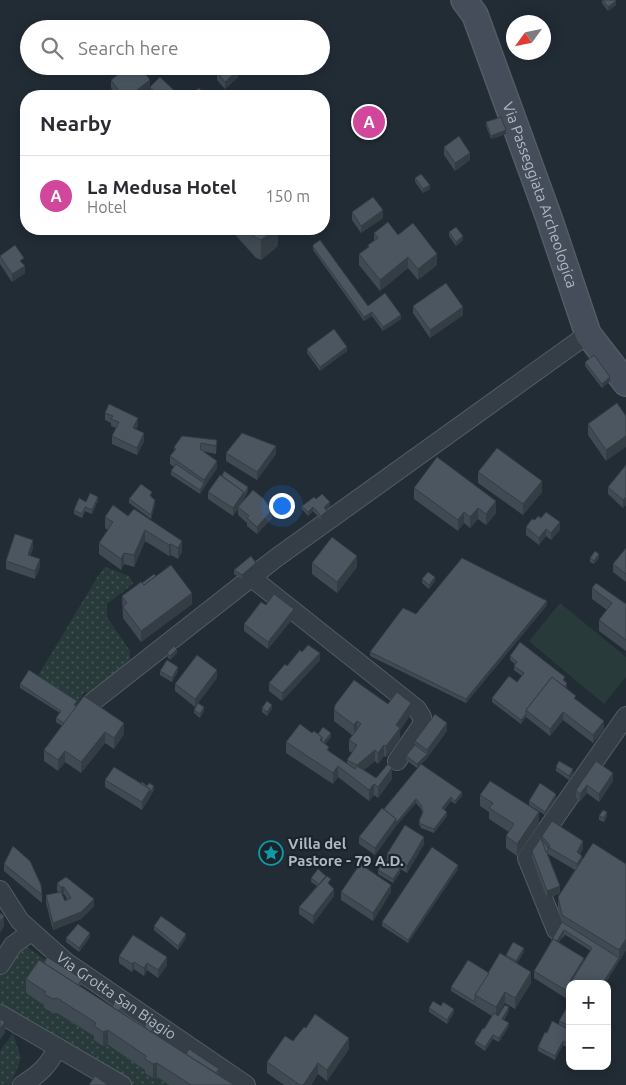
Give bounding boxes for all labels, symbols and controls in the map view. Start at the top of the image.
north arrow [506,15,551,60]
search box [20,20,330,75]
icon: search [38,34,66,62]
text: Search here [78,37,178,59]
street label: Via Passeggiata Archeologica [499,100,581,290]
pin: A [353,103,385,141]
text: Nearby [40,111,111,135]
text: La Medusa Hotel [87,176,236,198]
text: A [50,187,62,205]
text: 150 m [265,187,310,205]
text: Hotel [87,198,127,216]
your location [269,493,295,519]
place label: Villa del Pastore - 79 A.D. [288,835,404,869]
place icon: Villa del Pastore - 79 A.D. [258,840,284,866]
street label: Via Grotta San Biagio [53,948,180,1043]
map controls [566,980,611,1070]
button: + [566,980,611,1025]
button: − [566,1025,611,1070]

